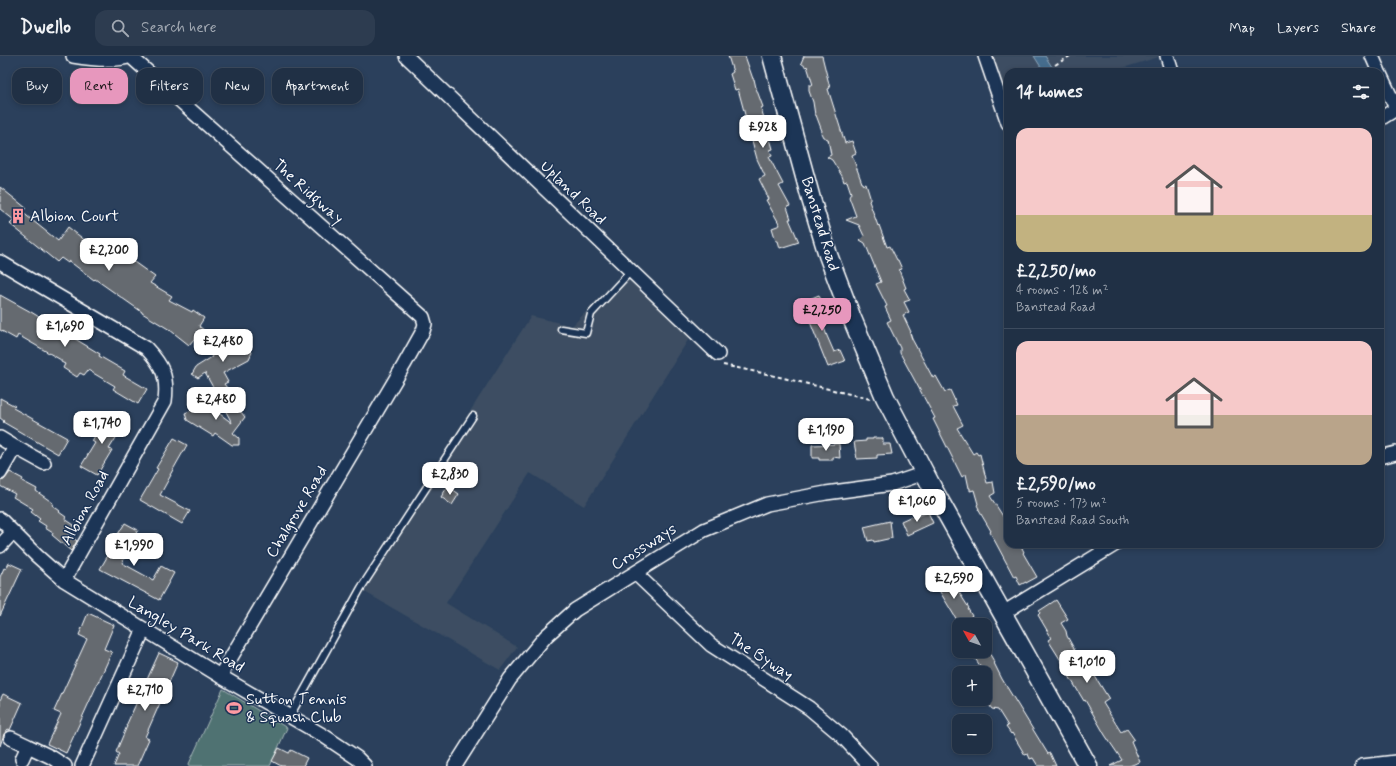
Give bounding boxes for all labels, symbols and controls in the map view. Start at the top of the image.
search box [95,10,375,46]
text: Dwello [20,15,71,40]
icon: search [109,17,131,39]
text: Search here [141,18,217,38]
text: Map [1229,19,1255,37]
text: Layers [1277,19,1319,37]
text: Share [1341,19,1376,37]
chip: Buy [12,68,62,104]
chip: Rent [70,68,128,104]
chip: Filters [136,68,203,104]
chip: New [211,68,264,104]
chip: Apartment [272,68,363,104]
text: 14 homes [1016,81,1083,103]
icon: filters [1350,81,1372,103]
pin: £928 [739,115,787,149]
text: £928 [748,119,778,136]
icon: home [1158,154,1230,226]
street label: The Ridgway [268,155,348,230]
street label: Upland Road [535,156,611,230]
street label: Banstead Road [796,174,844,274]
place label: Albion Court [30,206,120,227]
building icon: Albion Court [9,207,27,225]
pin: £2,200 [76,238,142,272]
text: £2,200 [89,242,129,259]
text: £2,250/mo [1016,260,1096,282]
text: 4 rooms · 128 m² [1016,282,1108,299]
pin: £2,250 [789,298,855,332]
text: Banstead Road [1016,299,1095,316]
text: £2,250 [802,302,842,319]
pin: £1,690 [32,314,98,348]
text: £1,690 [45,318,85,335]
pin: £2,480 [190,329,256,363]
text: £2,480 [203,333,243,350]
icon: home [1158,367,1230,439]
pin: £2,480 [183,387,249,421]
text: £2,480 [196,391,236,408]
pin: £1,740 [69,411,135,445]
text: £1,740 [82,415,122,432]
pin: £1,190 [793,418,859,452]
text: £1,190 [807,422,845,439]
street label: Chalgrove Road [261,462,333,562]
pin: £2,830 [417,462,483,496]
text: £2,830 [431,466,469,483]
street label: Albion Road [56,467,114,549]
text: £2,590/mo [1016,473,1096,495]
pin: £1,060 [884,489,950,523]
text: £1,060 [898,493,936,510]
text: 5 rooms · 173 m² [1016,495,1107,512]
text: Banstead Road South [1016,512,1129,529]
street label: Crossways [607,519,681,575]
pin: £1,990 [101,533,167,567]
text: £1,990 [114,537,154,554]
pin: £2,590 [921,566,987,600]
text: £2,590 [934,570,974,587]
street label: Langley Park Road [123,592,248,679]
north arrow [952,618,992,658]
map controls [952,618,992,754]
street label: The Byway [725,628,797,686]
pin: £1,010 [1054,650,1120,684]
text: £1,010 [1068,654,1106,671]
button: + [952,666,992,706]
pin: £2,710 [112,678,178,712]
text: £2,710 [126,682,164,699]
place label: Sutton Tennis & Squash Club [246,689,347,728]
sports icon: Sutton Tennis & Squash Club [225,699,243,717]
button: − [952,714,992,754]

